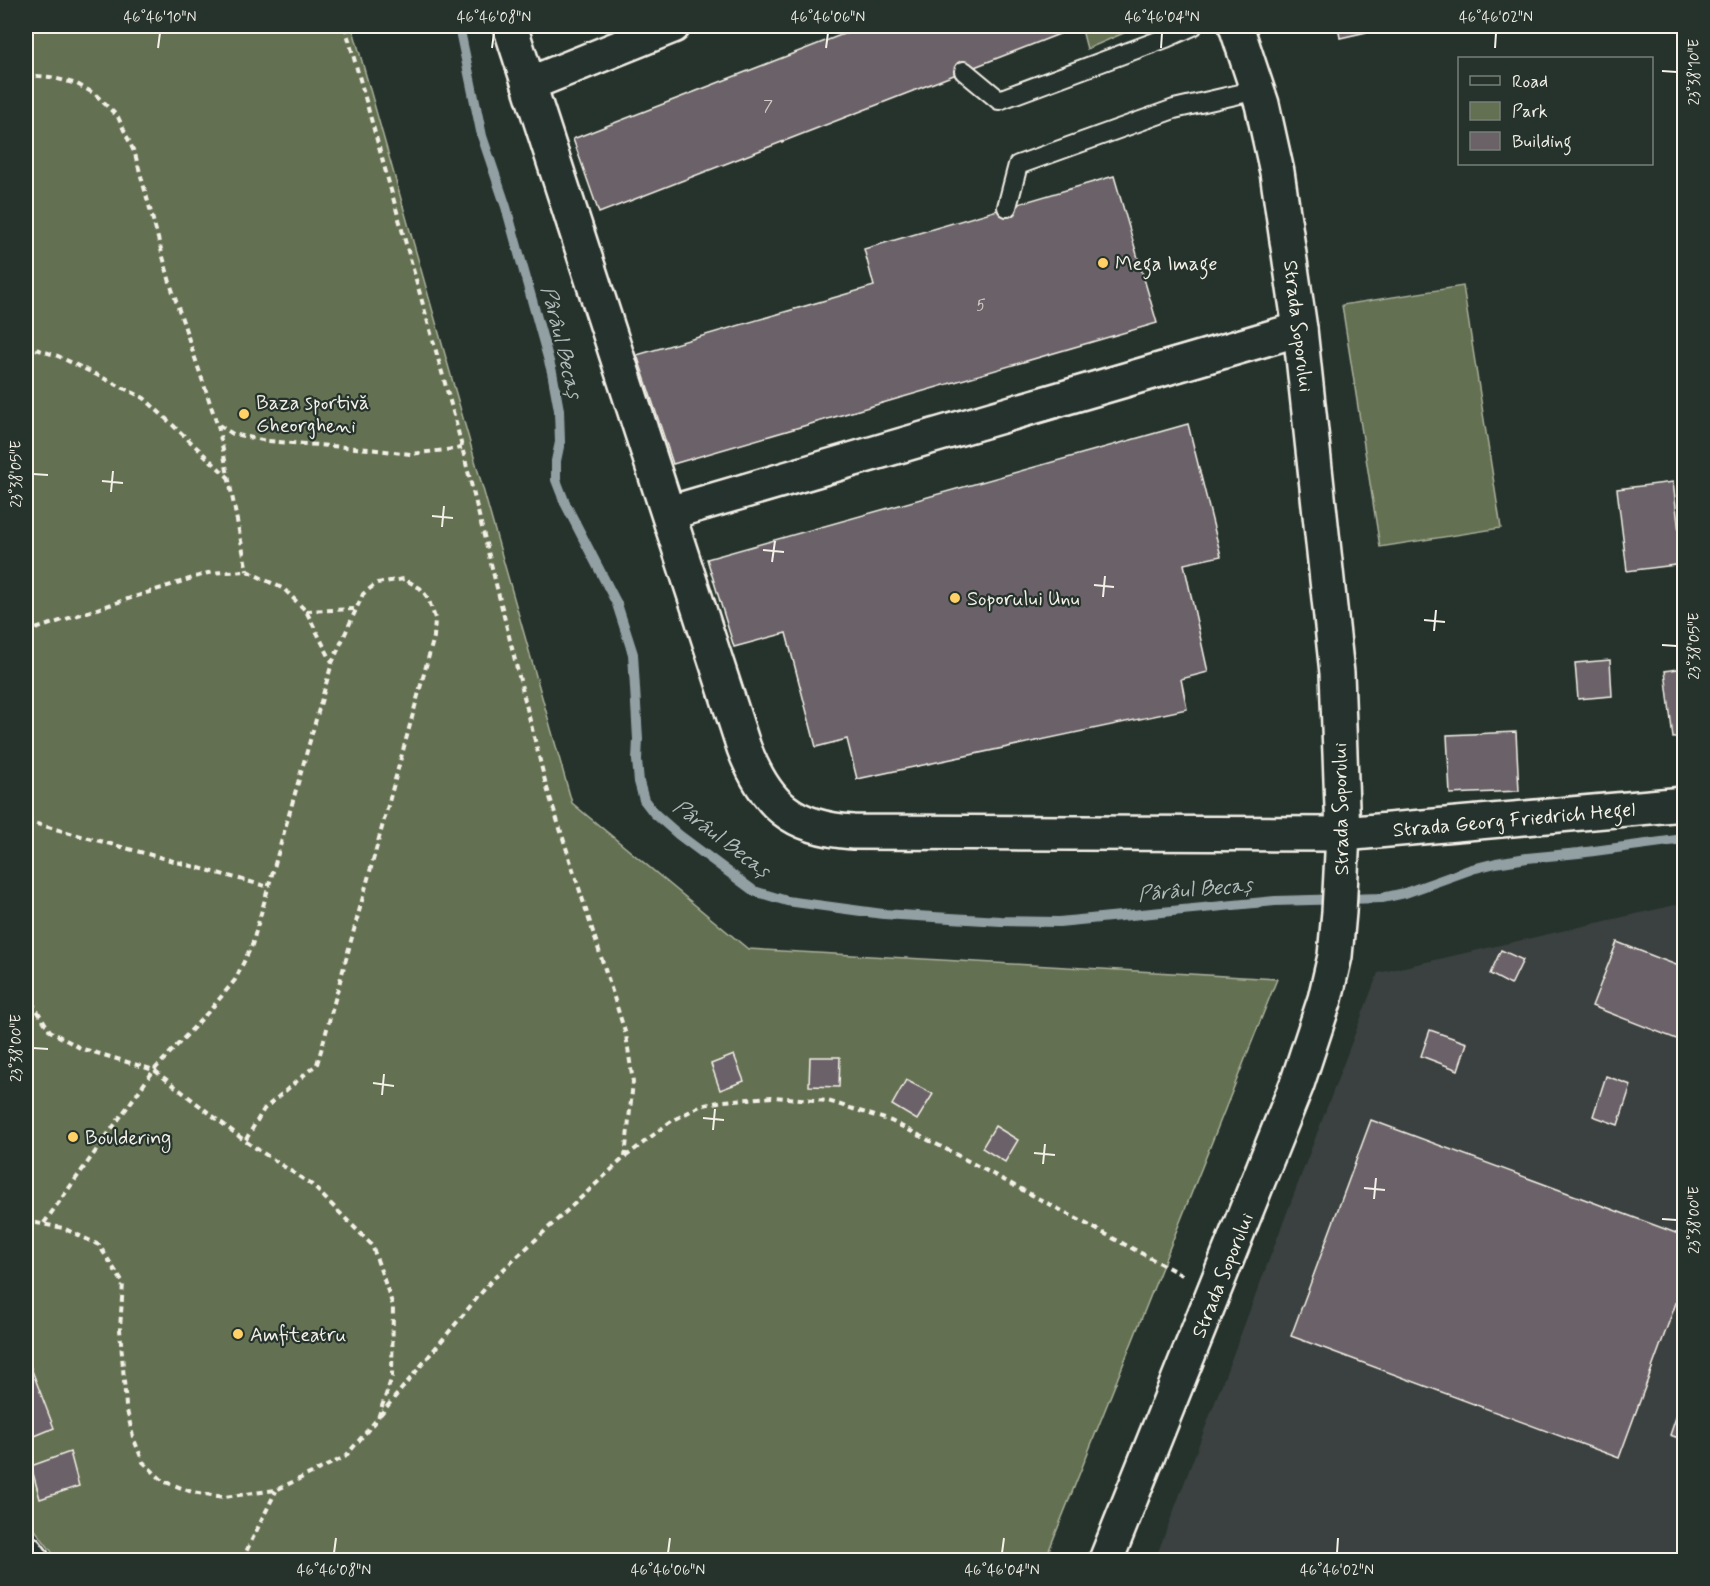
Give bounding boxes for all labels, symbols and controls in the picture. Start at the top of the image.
text: 46°46'10"N [123,8,197,28]
text: 46°46'08"N [457,8,531,28]
text: 46°46'06"N [791,8,865,28]
text: 46°46'04"N [1124,8,1200,28]
text: 46°46'02"N [1459,8,1533,28]
text: 23°38'10"E [1685,39,1705,105]
legend [1458,57,1653,165]
text: Road [1512,70,1548,94]
house number: 7 [763,96,773,117]
text: Park [1512,100,1548,124]
text: Building [1512,130,1572,156]
place label: Mega Image [1115,251,1218,280]
marker: Mega Image [1096,256,1110,270]
street label: Strada Soporului [1276,259,1319,394]
water label: Pârâul Becaș [534,283,589,403]
house number: 5 [976,295,986,316]
place label: Baza sportivă Gheorgheni [256,390,369,440]
marker: Baza sportivă Gheorgheni [237,407,251,421]
text: 23°38'05"E [7,440,27,508]
place label: Soporului Unu [967,586,1080,613]
marker: Soporului Unu [948,591,962,605]
text: 23°38'05"E [1685,612,1705,680]
street label: Strada Soporului [1327,742,1356,876]
water label: Pârâul Becaș [667,793,777,885]
street label: Strada Georg Friedrich Hegel [1392,796,1637,847]
water label: Pârâul Becaș [1137,871,1255,909]
text: 23°38'00"E [7,1014,27,1082]
place label: Bouldering [85,1125,171,1153]
marker: Bouldering [66,1130,80,1144]
text: 23°38'00"E [1685,1186,1705,1254]
street label: Strada Soporului [1186,1209,1261,1342]
place label: Amfiteatru [250,1322,346,1349]
marker: Amfiteatru [231,1327,245,1341]
text: 46°46'08"N [297,1561,371,1581]
text: 46°46'06"N [631,1561,705,1581]
text: 46°46'04"N [964,1561,1040,1581]
text: 46°46'02"N [1300,1561,1374,1581]

